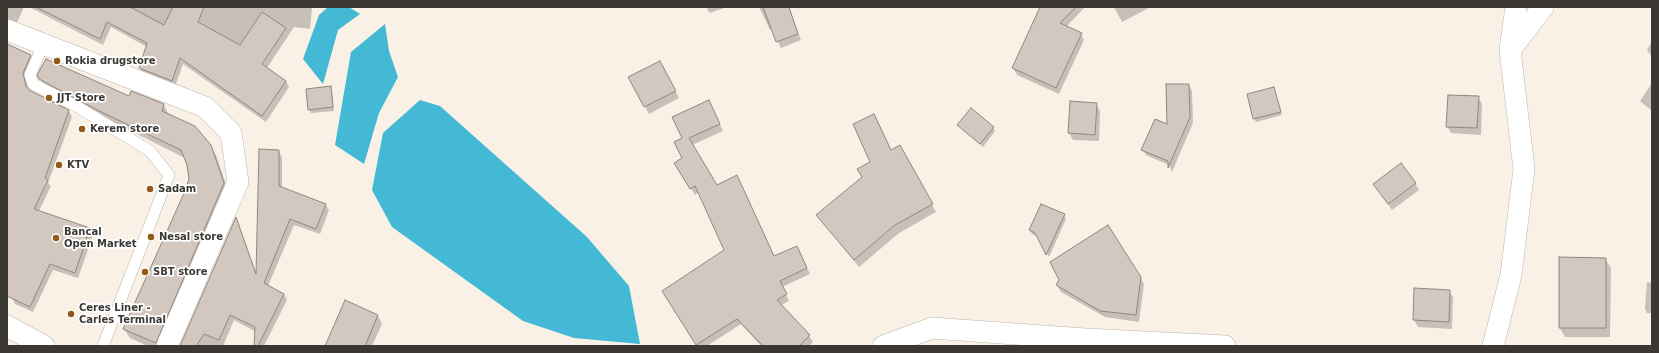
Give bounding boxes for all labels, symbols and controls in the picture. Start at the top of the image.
place label: Rokia drugstore [65,55,156,67]
marker: Rokia drugstore [52,56,62,66]
place label: JJT Store [57,92,105,104]
marker: JJT Store [44,93,54,103]
place label: Kerem store [90,123,159,135]
marker: Kerem store [77,124,87,134]
place label: KTV [67,159,89,171]
marker: KTV [54,160,64,170]
place label: Sadam [158,183,196,195]
marker: Sadam [145,184,155,194]
place label: Bancal Open Market [64,226,137,250]
place label: Nesal store [159,231,223,243]
marker: Nesal store [146,232,156,242]
marker: Bancal Open Market [51,233,61,243]
place label: SBT store [153,266,207,278]
marker: SBT store [140,267,150,277]
place label: Ceres Liner - Carles Terminal [79,302,166,326]
marker: Ceres Liner - Carles Terminal [66,309,76,319]

